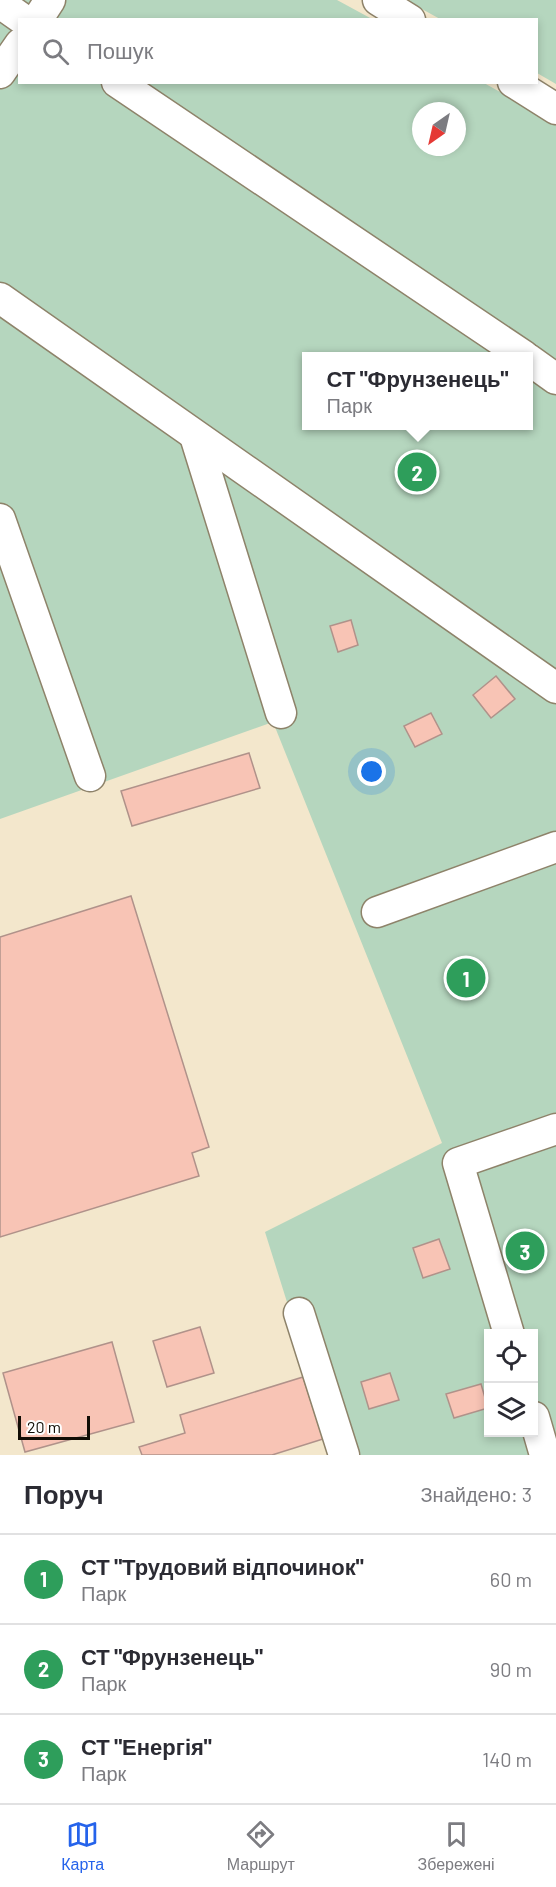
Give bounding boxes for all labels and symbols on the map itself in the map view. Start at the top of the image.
north arrow [412,102,466,156]
pin: 2 [398,450,436,494]
your location [357,757,386,786]
pin: 1 [446,956,486,1000]
pin: 3 [506,1228,544,1274]
scale bar [18,1413,90,1440]

